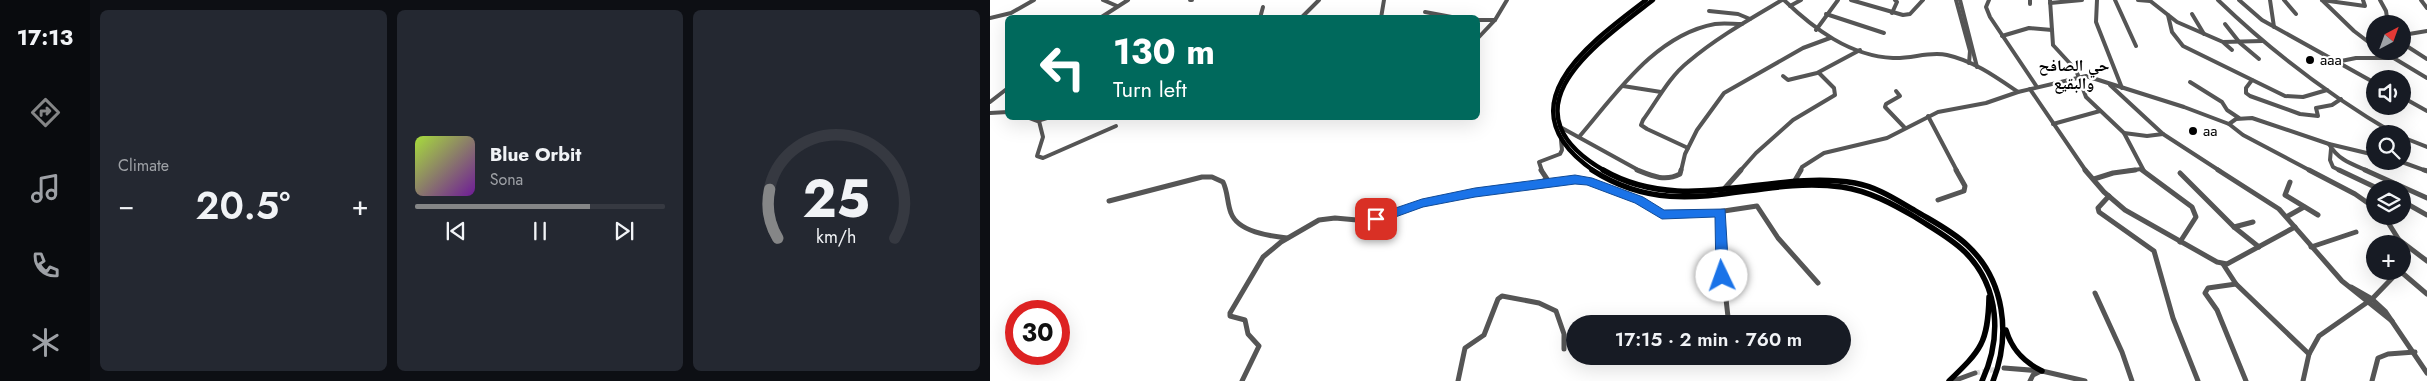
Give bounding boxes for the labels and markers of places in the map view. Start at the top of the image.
place label: aaa [2320,49,2342,71]
marker: aaa [2304,54,2316,66]
place label: aa [2203,120,2217,142]
marker: aa [2187,125,2199,137]
pin [1355,198,1397,240]

